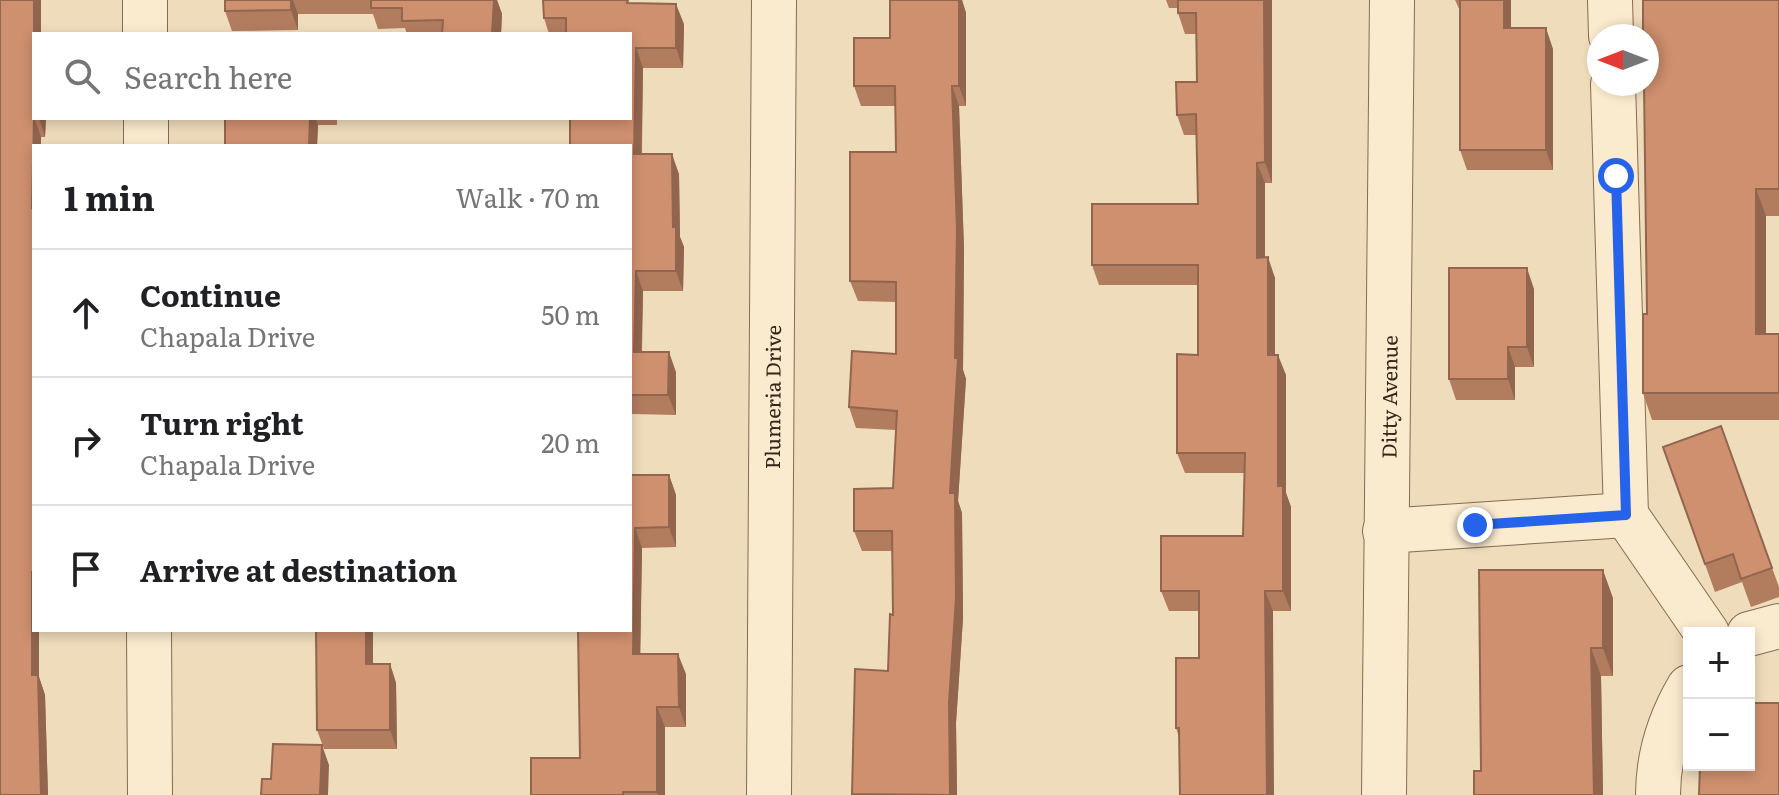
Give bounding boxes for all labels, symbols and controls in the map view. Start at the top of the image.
north arrow [1587,24,1659,96]
search box [32,32,632,120]
icon: search [60,54,104,98]
text: Search here [124,54,292,98]
route start [1598,158,1634,194]
text: 1 min [64,171,155,221]
text: Walk · 70 m [456,177,600,216]
text: Continue [140,272,281,316]
icon: ahead [64,291,108,335]
text: 50 m [541,294,600,333]
text: Chapala Drive [140,316,315,355]
street label: Plumeria Drive [756,325,787,469]
street label: Ditty Avenue [1372,335,1404,459]
text: Turn right [140,400,304,444]
icon: right [64,419,108,463]
text: 20 m [541,422,600,461]
text: Chapala Drive [140,444,315,483]
route end [1457,507,1493,543]
icon: arrive [64,547,108,591]
text: Arrive at destination [140,547,457,591]
map controls [1683,627,1755,771]
button: + [1683,627,1755,699]
button: − [1683,699,1755,771]

